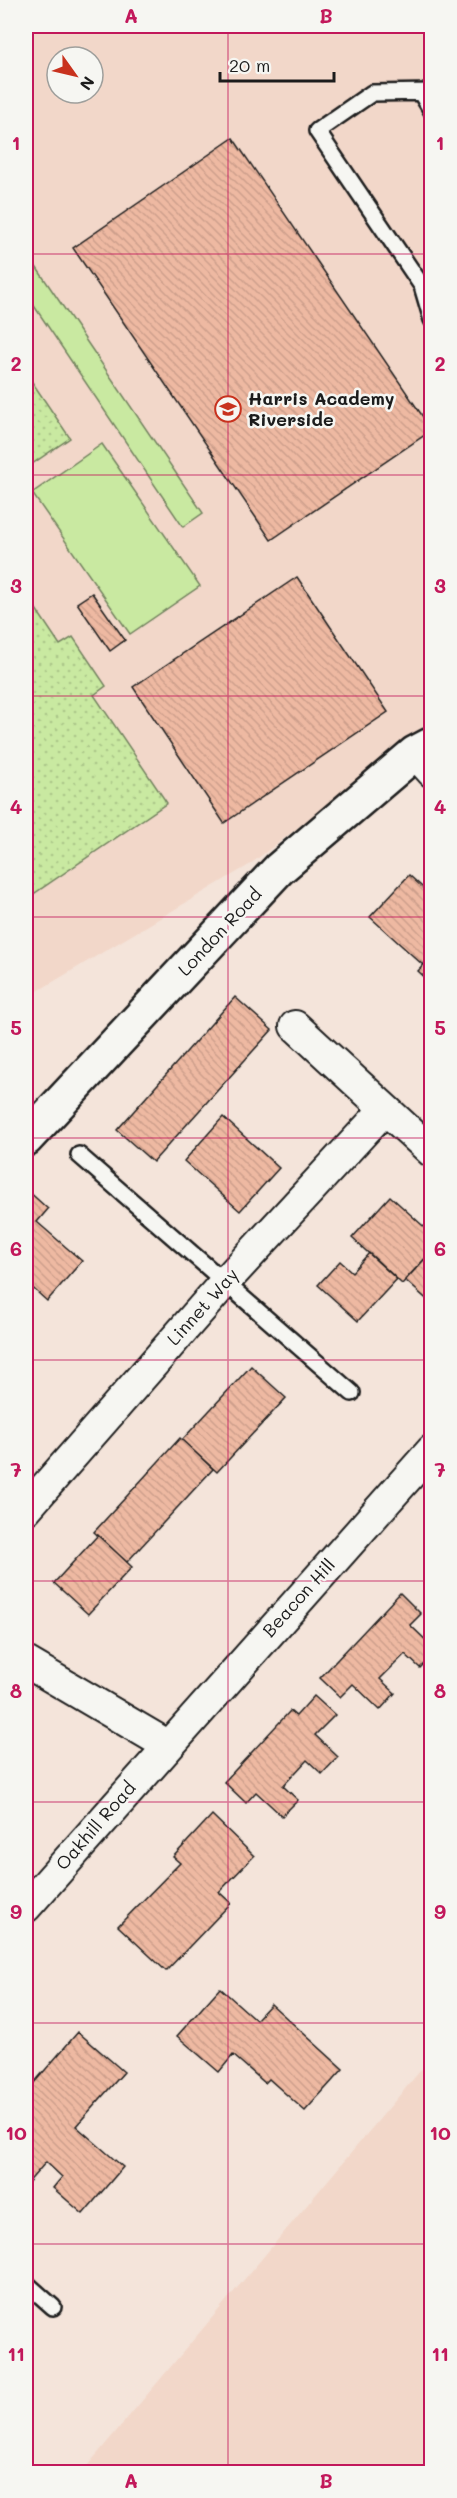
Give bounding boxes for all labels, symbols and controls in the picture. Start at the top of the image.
text: A [124,2,138,28]
text: B [319,2,333,28]
north arrow [45,45,105,105]
scale bar [220,45,334,83]
text: 20 m [229,53,270,77]
text: N [76,73,100,95]
text: 1 [12,129,20,155]
text: 1 [436,129,444,155]
text: 2 [10,350,22,376]
text: 2 [434,350,446,376]
place label: Harris Academy Riverside [248,386,395,431]
school or university icon: Harris Academy Riverside [213,394,243,424]
text: 3 [10,572,22,598]
text: 3 [434,572,446,598]
text: 4 [10,793,23,819]
text: 4 [434,793,447,819]
street label: London Road [172,882,267,981]
text: 5 [10,1014,22,1040]
text: 5 [434,1014,446,1040]
text: 6 [10,1235,22,1261]
text: 6 [434,1235,446,1261]
street label: Linnet Way [161,1263,243,1350]
text: 7 [10,1456,22,1482]
text: 7 [434,1456,446,1482]
street label: Beacon Hill [257,1553,340,1642]
text: 8 [10,1677,22,1703]
text: 8 [434,1677,446,1703]
street label: Oakhill Road [50,1776,140,1875]
text: 9 [10,1898,22,1924]
text: 9 [434,1898,446,1924]
text: 10 [5,2119,27,2145]
text: 10 [429,2119,451,2145]
text: 11 [7,2340,25,2366]
text: 11 [431,2340,449,2366]
text: A [124,2467,138,2493]
text: B [319,2467,333,2493]

